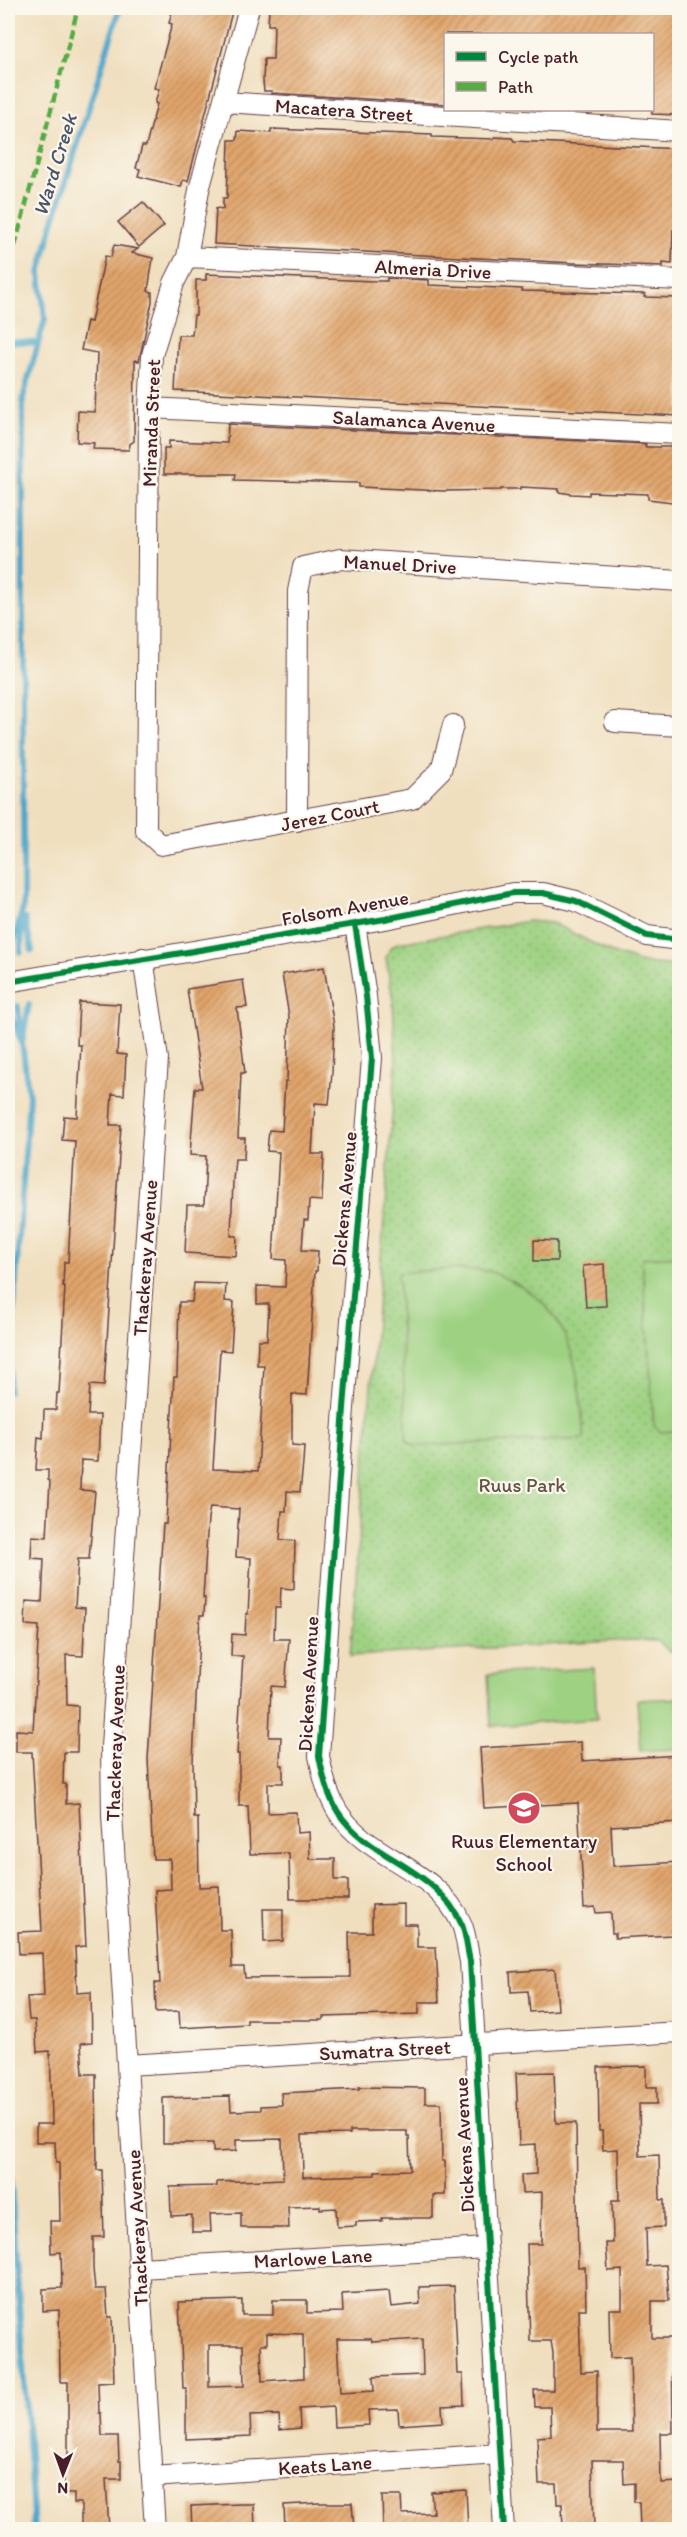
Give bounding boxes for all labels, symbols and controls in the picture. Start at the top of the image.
legend [444,33,654,111]
text: Cycle path [498,46,579,68]
text: Path [498,76,533,98]
street label: Macatera Street [274,93,414,127]
water label: Ward Creek [27,110,82,219]
street label: Almeria Drive [374,254,492,284]
street label: Miranda Street [137,359,165,487]
street label: Salamanca Avenue [332,405,496,437]
street label: Manuel Drive [343,549,457,579]
street label: Jerez Court [279,794,381,836]
street label: Folsom Avenue [280,885,410,931]
street label: Dickens Avenue [326,1130,362,1268]
street label: Thackeray Avenue [128,1179,162,1337]
park label: Ruus Park [478,1473,566,1497]
street label: Dickens Avenue [292,1616,324,1752]
street label: Thackeray Avenue [100,1664,130,1822]
school or university icon: Ruus Elementary School [506,1790,542,1826]
place label: Ruus Elementary School [451,1829,598,1876]
street label: Sumatra Street [318,2035,452,2065]
street label: Dickens Avenue [448,2077,480,2213]
street label: Thackeray Avenue [121,2149,153,2307]
street label: Marlowe Lane [253,2243,373,2273]
north arrow [33,2444,93,2504]
street label: Keats Lane [277,2450,373,2480]
text: N [57,2479,68,2498]

